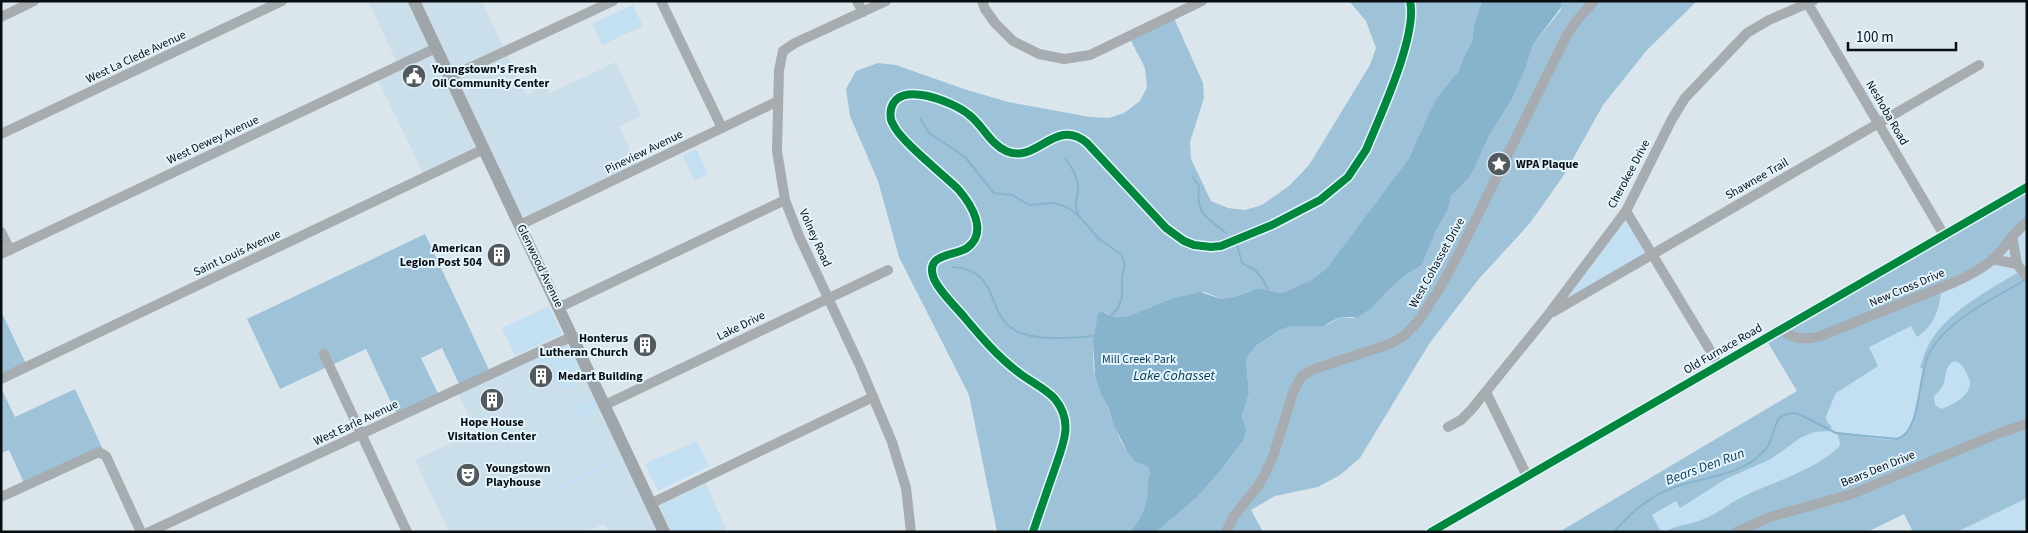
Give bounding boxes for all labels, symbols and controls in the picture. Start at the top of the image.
scale bar [1848,20,1956,52]
street label: West La Clede Avenue [83,26,189,88]
text: 100 m [1856,27,1894,48]
place label: Youngstown's Fresh Oil Community Center [431,61,549,92]
public building icon: Youngstown's Fresh Oil Community Center [401,63,427,89]
street label: Neshoba Road [1862,77,1912,149]
street label: West Dewey Avenue [164,111,262,169]
street label: Pineview Avenue [602,126,686,178]
street label: Cherokee Drive [1604,136,1654,212]
place icon: WPA Plaque [1486,151,1512,177]
street label: Shawnee Trail [1722,154,1792,204]
place label: WPA Plaque [1516,156,1579,173]
street label: Volney Road [795,206,835,270]
street label: West Cohasset Drive [1405,215,1469,311]
street label: Glenwood Avenue [512,222,568,310]
street label: Saint Louis Avenue [191,225,283,281]
place label: American Legion Post 504 [400,240,483,271]
building icon: American Legion Post 504 [486,242,512,268]
street label: New Cross Drive [1867,264,1947,312]
street label: Lake Drive [714,307,768,345]
street label: Old Furnace Road [1680,320,1766,378]
place label: Honterus Lutheran Church [540,330,628,361]
building icon: Honterus Lutheran Church [632,332,658,358]
park label: Mill Creek Park [1102,351,1176,368]
building icon: Medart Building [528,363,554,389]
water label: Lake Cohasset [1133,366,1215,386]
place label: Medart Building [558,368,643,385]
building icon: Hope House Visitation Center [479,387,505,413]
street label: West Earle Avenue [311,396,401,450]
place label: Hope House Visitation Center [447,414,536,445]
water label: Bears Den Run [1663,443,1747,491]
street label: Bears Den Drive [1838,446,1918,492]
place label: Youngstown Playhouse [485,460,551,491]
theatre icon: Youngstown Playhouse [455,462,481,488]

